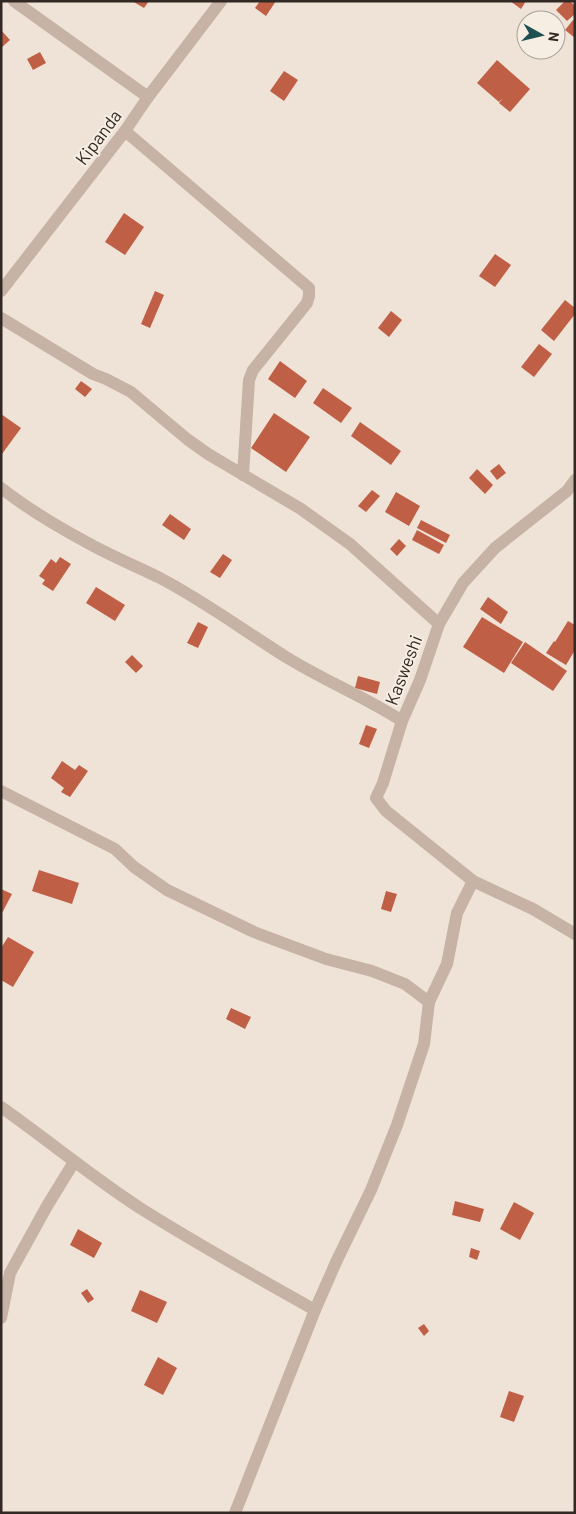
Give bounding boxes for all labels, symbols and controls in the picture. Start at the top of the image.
north arrow [516,10,566,60]
text: N [545,31,563,43]
street label: Kipanda [70,105,126,169]
street label: Kasweshi [380,632,426,708]

